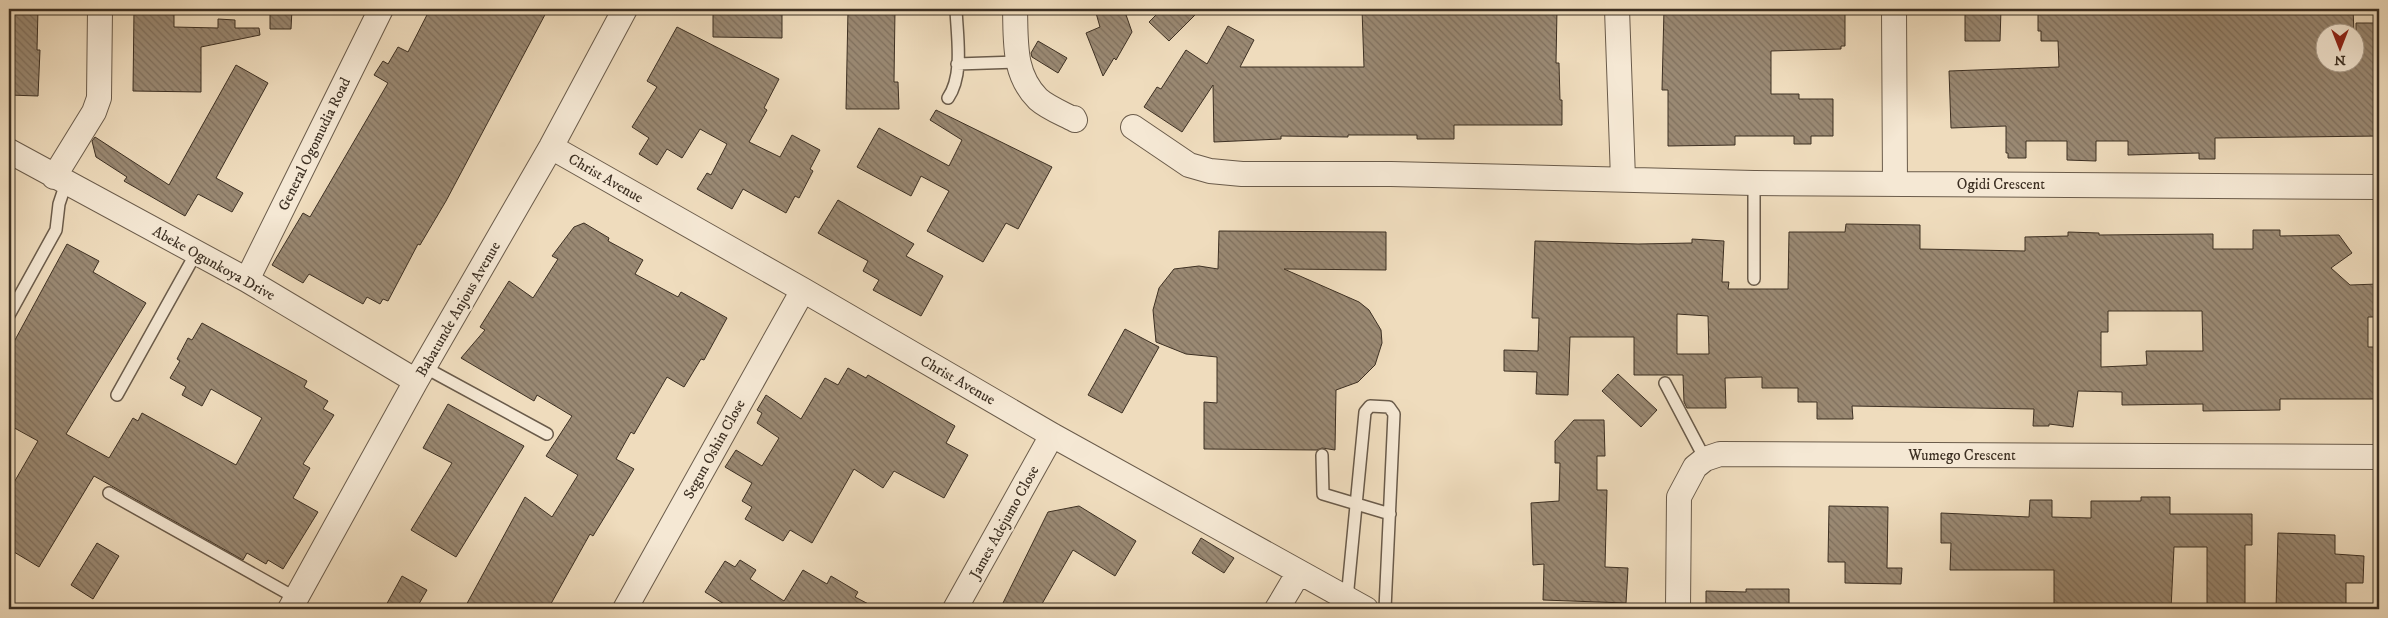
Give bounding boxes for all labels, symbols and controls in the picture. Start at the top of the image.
north arrow [2316,22,2366,72]
text: N [2334,51,2346,69]
street label: General Ogomudia Road [274,74,355,214]
street label: Christ Avenue [565,149,647,208]
street label: Ogidi Crescent [1957,175,2045,194]
street label: Abeke Ogunkoya Drive [149,222,278,305]
street label: Babatunde Anjous Avenue [412,238,505,380]
street label: Christ Avenue [917,351,999,410]
street label: Segun Oshin Close [679,396,750,502]
street label: Wumego Crescent [1907,446,2016,465]
street label: James Adejumo Close [964,462,1043,584]

